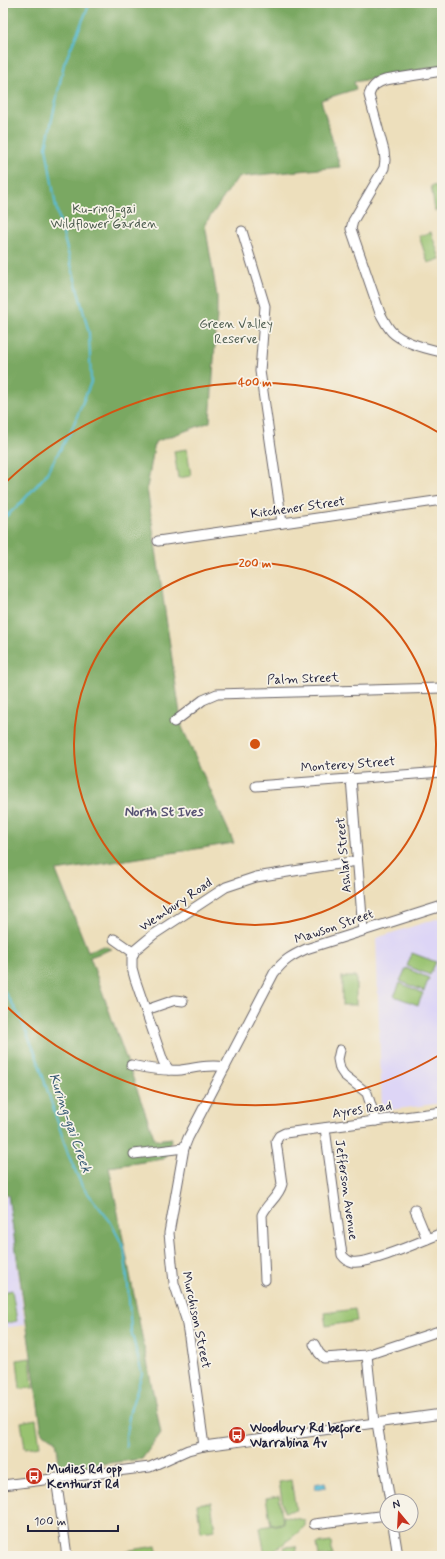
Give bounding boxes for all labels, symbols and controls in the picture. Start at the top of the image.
park label: Ku-ring-gai Wildflower Garden [51,201,157,233]
park label: Green Valley Reserve [199,316,273,348]
text: 400 m [238,375,272,391]
street label: Kitchener Street [250,493,346,523]
text: 200 m [239,556,272,572]
street label: Palm Street [267,669,340,689]
centre of rings [248,737,262,751]
street label: Monterey Street [300,753,396,777]
district label: North St Ives [125,803,204,821]
street label: Ashlar Street [332,816,356,894]
street label: Wembury Road [136,874,216,936]
street label: Mawson Street [292,906,376,948]
water label: Kuring-gai Creek [44,1071,96,1176]
street label: Ayres Road [331,1097,393,1123]
street label: Jefferson Avenue [331,1139,361,1241]
street label: Murchison Street [177,1270,215,1370]
place label: Woodbury Rd before Warrabina Av [249,1420,362,1452]
bus stop icon: Woodbury Rd before Warrabina Av [227,1425,247,1445]
place label: Mudies Rd opp Kenthurst Rd [47,1461,122,1493]
bus stop icon: Mudies Rd opp Kenthurst Rd [24,1466,44,1486]
north arrow [379,1493,419,1533]
text: N [391,1497,402,1512]
scale bar [28,1507,118,1533]
text: 100 m [34,1514,66,1530]

